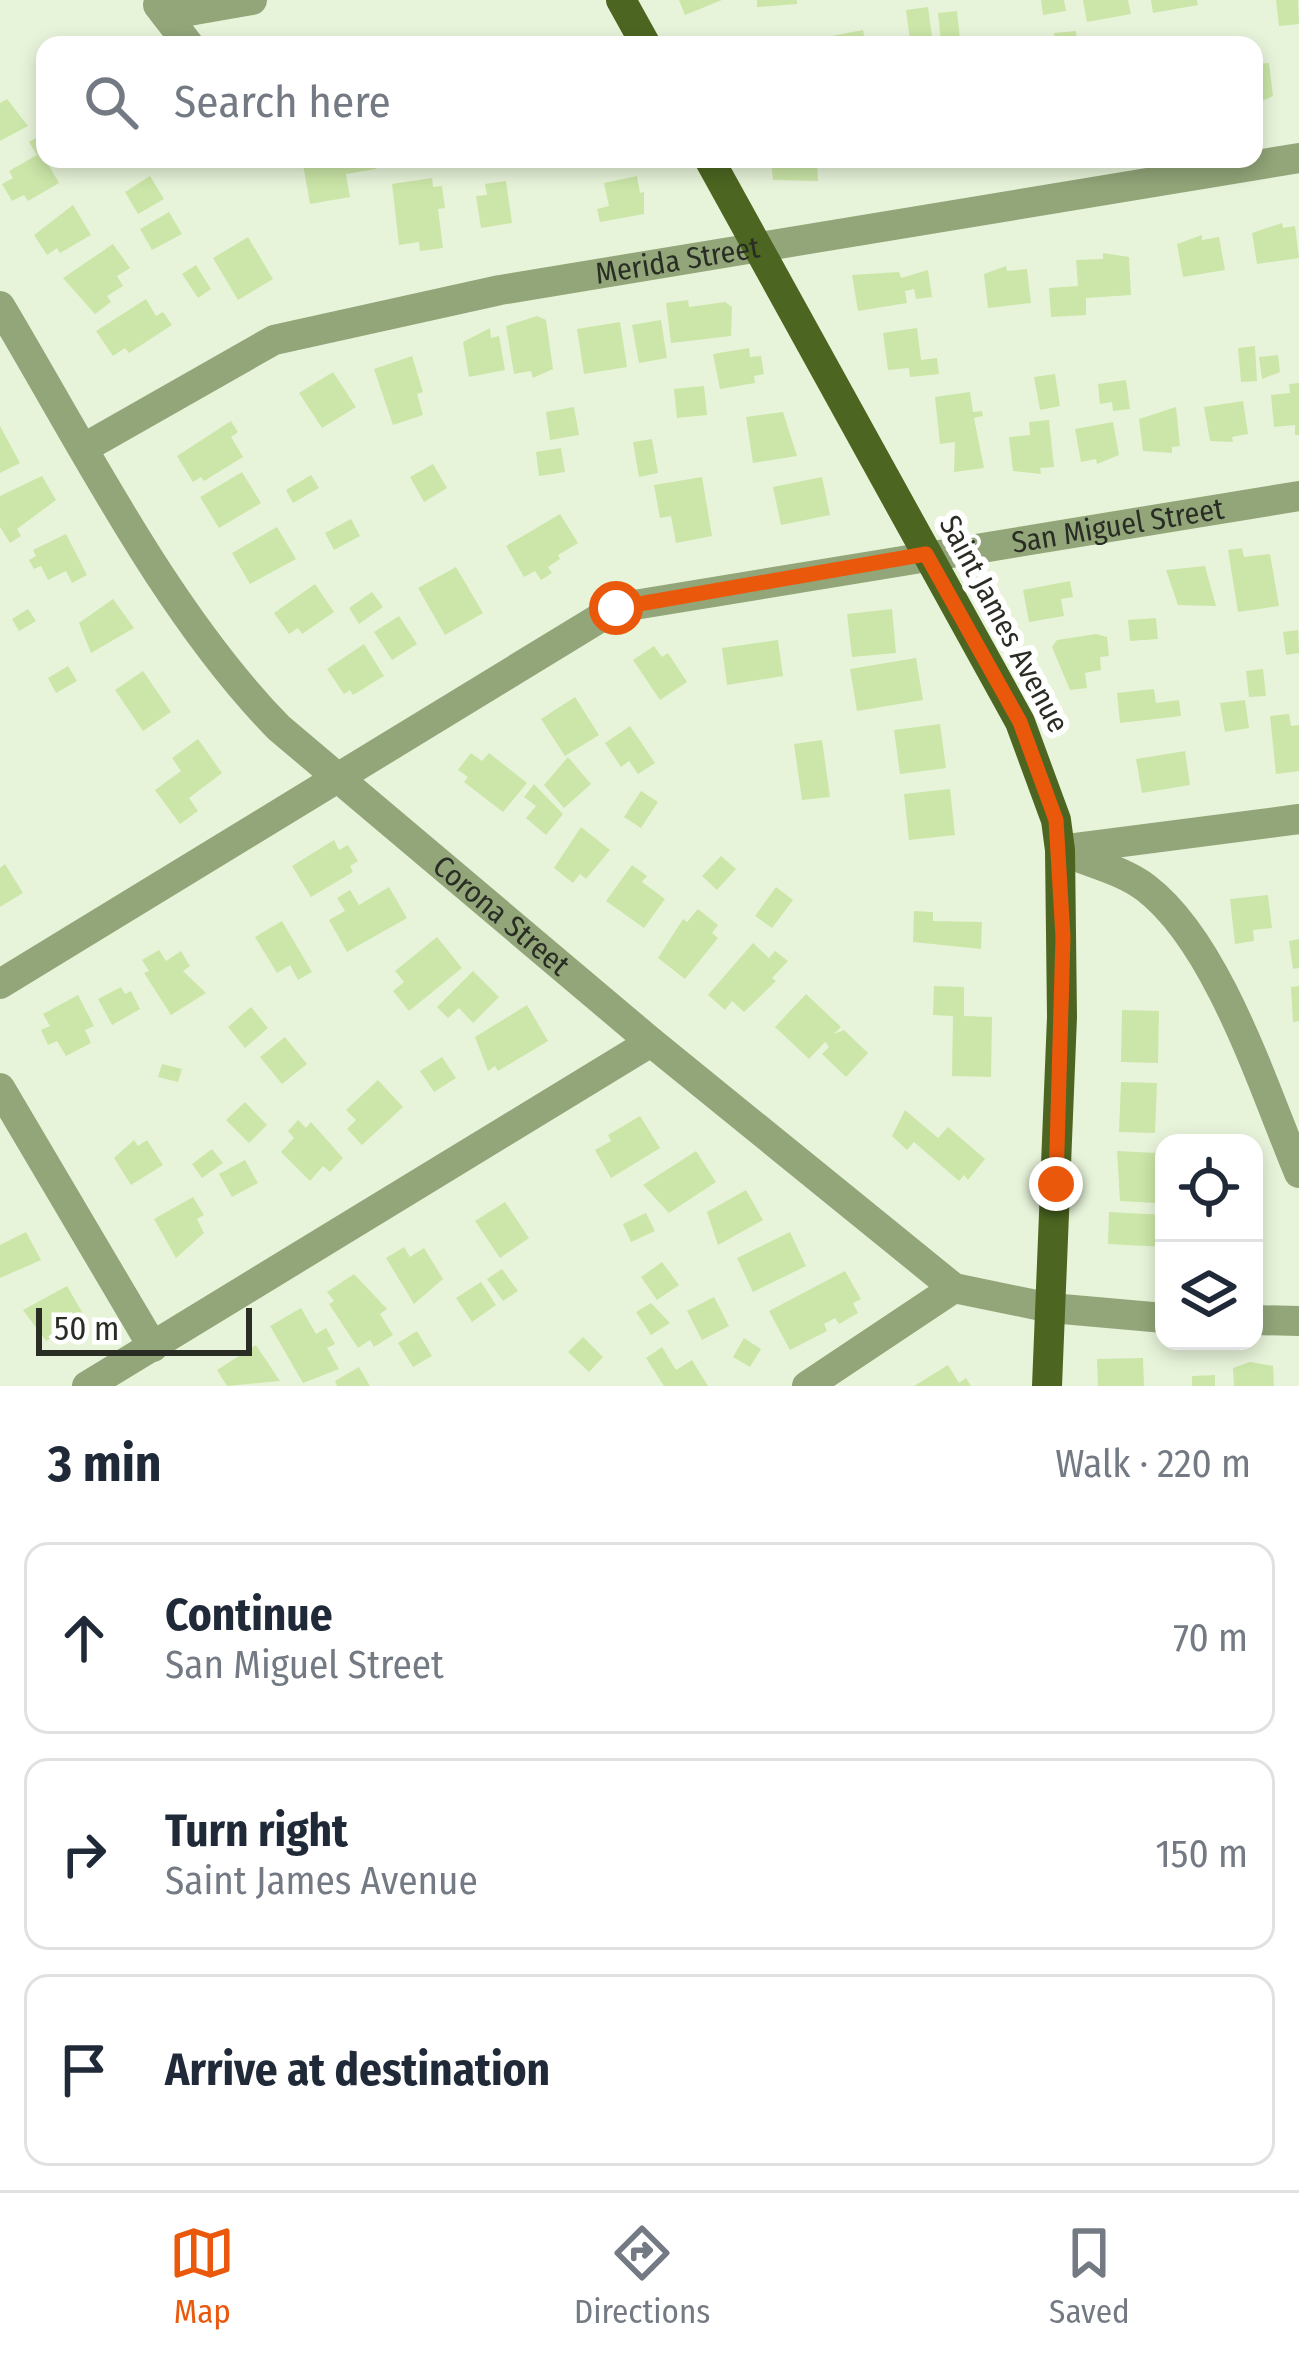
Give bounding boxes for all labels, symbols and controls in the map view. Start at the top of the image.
search box [36,36,1263,168]
icon: search [78,69,144,135]
text: Search here [174,75,391,129]
street label: Merida Street [593,229,763,292]
street label: San Miguel Street [1009,491,1227,561]
street label: Saint James Avenue [932,509,1076,739]
route start [589,581,643,635]
street label: Corona Street [426,848,577,983]
map controls [1155,1134,1263,1350]
button: locate [1155,1134,1263,1242]
route end [1029,1157,1083,1211]
button: layers [1155,1242,1263,1350]
scale bar [36,1302,252,1355]
text: 50 m [54,1309,119,1349]
text: 3 min [48,1433,162,1495]
text: Walk · 220 m [1055,1441,1251,1487]
text: Continue [165,1588,333,1642]
icon: ahead [51,1605,117,1671]
text: 70 m [1173,1615,1248,1661]
text: San Miguel Street [165,1642,444,1688]
text: Turn right [165,1804,348,1858]
icon: right [51,1821,117,1887]
text: 150 m [1155,1831,1248,1877]
text: Saint James Avenue [165,1858,478,1904]
icon: arrive [51,2037,117,2103]
text: Arrive at destination [165,2043,550,2097]
tab: Map [169,2220,235,2332]
tab: Directions [574,2220,710,2332]
tab: Saved [1049,2220,1130,2332]

